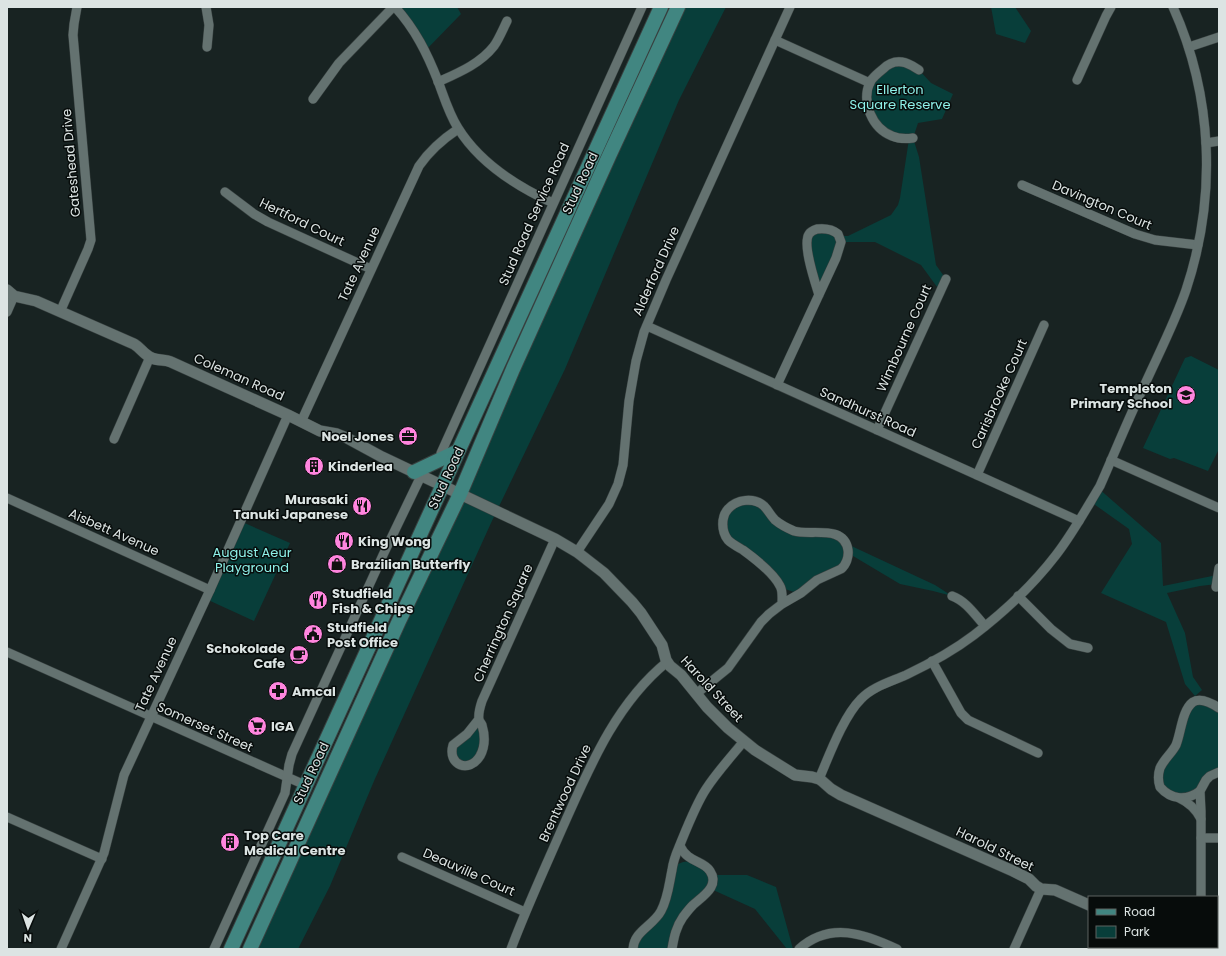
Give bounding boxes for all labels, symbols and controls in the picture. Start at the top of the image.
park label: Ellerton Square Reserve [850,80,950,114]
street label: Gateshead Drive [57,108,85,218]
street label: Stud Road Service Road [494,140,574,288]
street label: Stud Road [557,149,603,217]
street label: Davington Court [1049,175,1155,235]
street label: Hertford Court [256,193,348,251]
street label: Tate Avenue [333,223,385,305]
street label: Alderford Drive [628,223,684,319]
street label: Wimbourne Court [872,281,936,395]
street label: Carisbrooke Court [966,336,1032,452]
street label: Coleman Road [191,349,287,405]
place label: Templeton Primary School [1070,379,1172,413]
street label: Sandhurst Road [817,382,919,442]
school or university icon: Templeton Primary School [1175,384,1197,406]
office icon: Noel Jones [397,425,419,447]
place label: Noel Jones [322,427,394,446]
street label: Stud Road [423,444,469,512]
building icon: Kinderlea [303,455,325,477]
place label: Kinderlea [328,457,393,476]
place label: Murasaki Tanuki Japanese [233,490,348,524]
restaurant icon: Murasaki Tanuki Japanese [351,495,373,517]
street label: Aisbett Avenue [66,504,162,560]
restaurant icon: King Wong [333,530,355,552]
place label: King Wong [358,532,431,551]
park label: August Aeur Playground [212,543,292,577]
shop icon: Brazilian Butterfly [326,553,348,575]
place label: Brazilian Butterfly [351,555,471,574]
street label: Cherrington Square [468,561,538,685]
place label: Studfield Fish & Chips [332,584,413,618]
restaurant icon: Studfield Fish & Chips [307,589,329,611]
place label: Studfield Post Office [327,618,398,652]
public building icon: Studfield Post Office [302,623,324,645]
street label: Tate Avenue [130,633,182,715]
place label: Schokolade Cafe [206,639,285,673]
cafe icon: Schokolade Cafe [288,644,310,666]
street label: Harold Street [676,652,748,727]
pharmacy icon: Amcal [267,680,289,702]
place label: Amcal [292,682,336,701]
street label: Somerset Street [154,697,256,757]
supermarket icon: IGA [246,715,268,737]
place label: IGA [271,717,295,736]
street label: Stud Road [288,739,334,807]
street label: Brentwood Drive [534,741,596,845]
street label: Harold Street [953,822,1037,876]
place label: Top Care Medical Centre [244,826,345,860]
building icon: Top Care Medical Centre [219,831,241,853]
street label: Deauville Court [420,843,518,901]
legend [1088,896,1218,948]
text: Road [1124,903,1155,920]
north arrow [8,908,48,948]
text: Park [1124,923,1151,940]
text: N [23,930,32,946]

